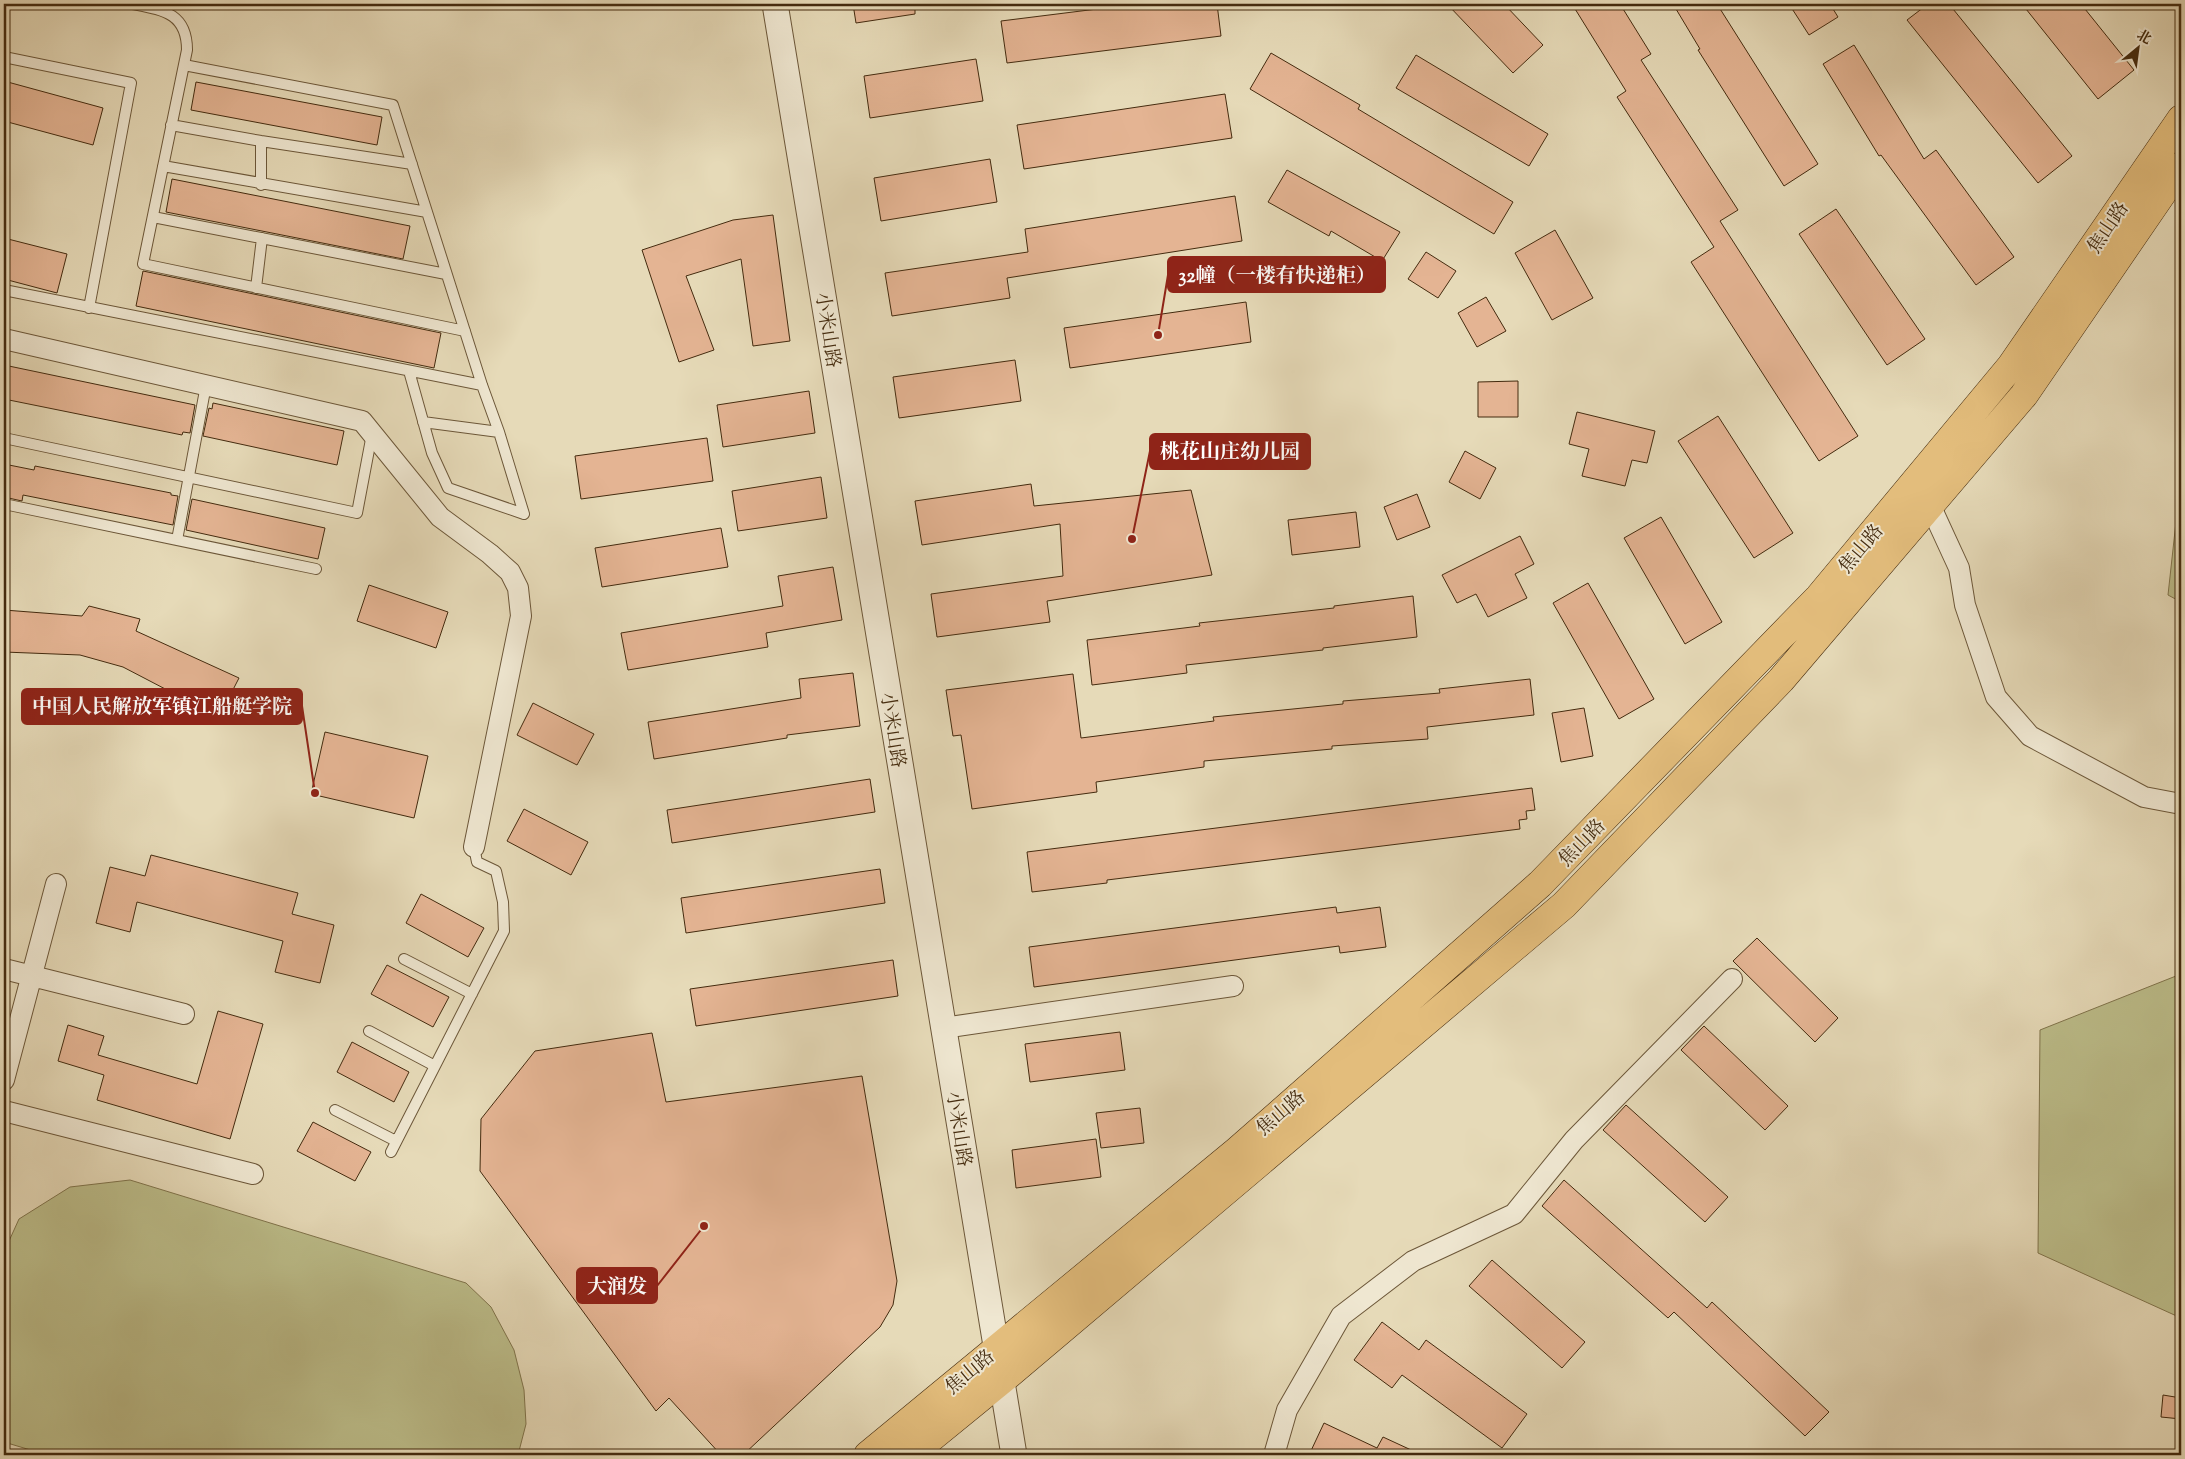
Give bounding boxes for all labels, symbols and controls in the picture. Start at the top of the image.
north arrow [2112,22,2162,72]
text: 北 [2132,26,2154,51]
street label: 焦山路 [2082,197,2136,260]
callout: 32幢（一楼有快递柜） [1168,257,1385,292]
text: 32幢（一楼有快递柜） [1178,263,1376,292]
street label: 小米山路 [807,291,846,370]
callout: 桃花山庄幼儿园 [1150,434,1310,469]
text: 桃花山庄幼儿园 [1160,439,1300,468]
street label: 焦山路 [1833,519,1891,580]
callout: 中国人民解放军镇江船艇学院 [22,689,302,724]
street label: 小米山路 [872,691,911,770]
text: 中国人民解放军镇江船艇学院 [32,694,292,723]
street label: 焦山路 [1553,814,1612,874]
street label: 焦山路 [1251,1085,1312,1143]
street label: 小米山路 [938,1090,977,1169]
callout: 大润发 [577,1268,657,1303]
text: 大润发 [587,1274,647,1303]
street label: 焦山路 [940,1344,1001,1402]

